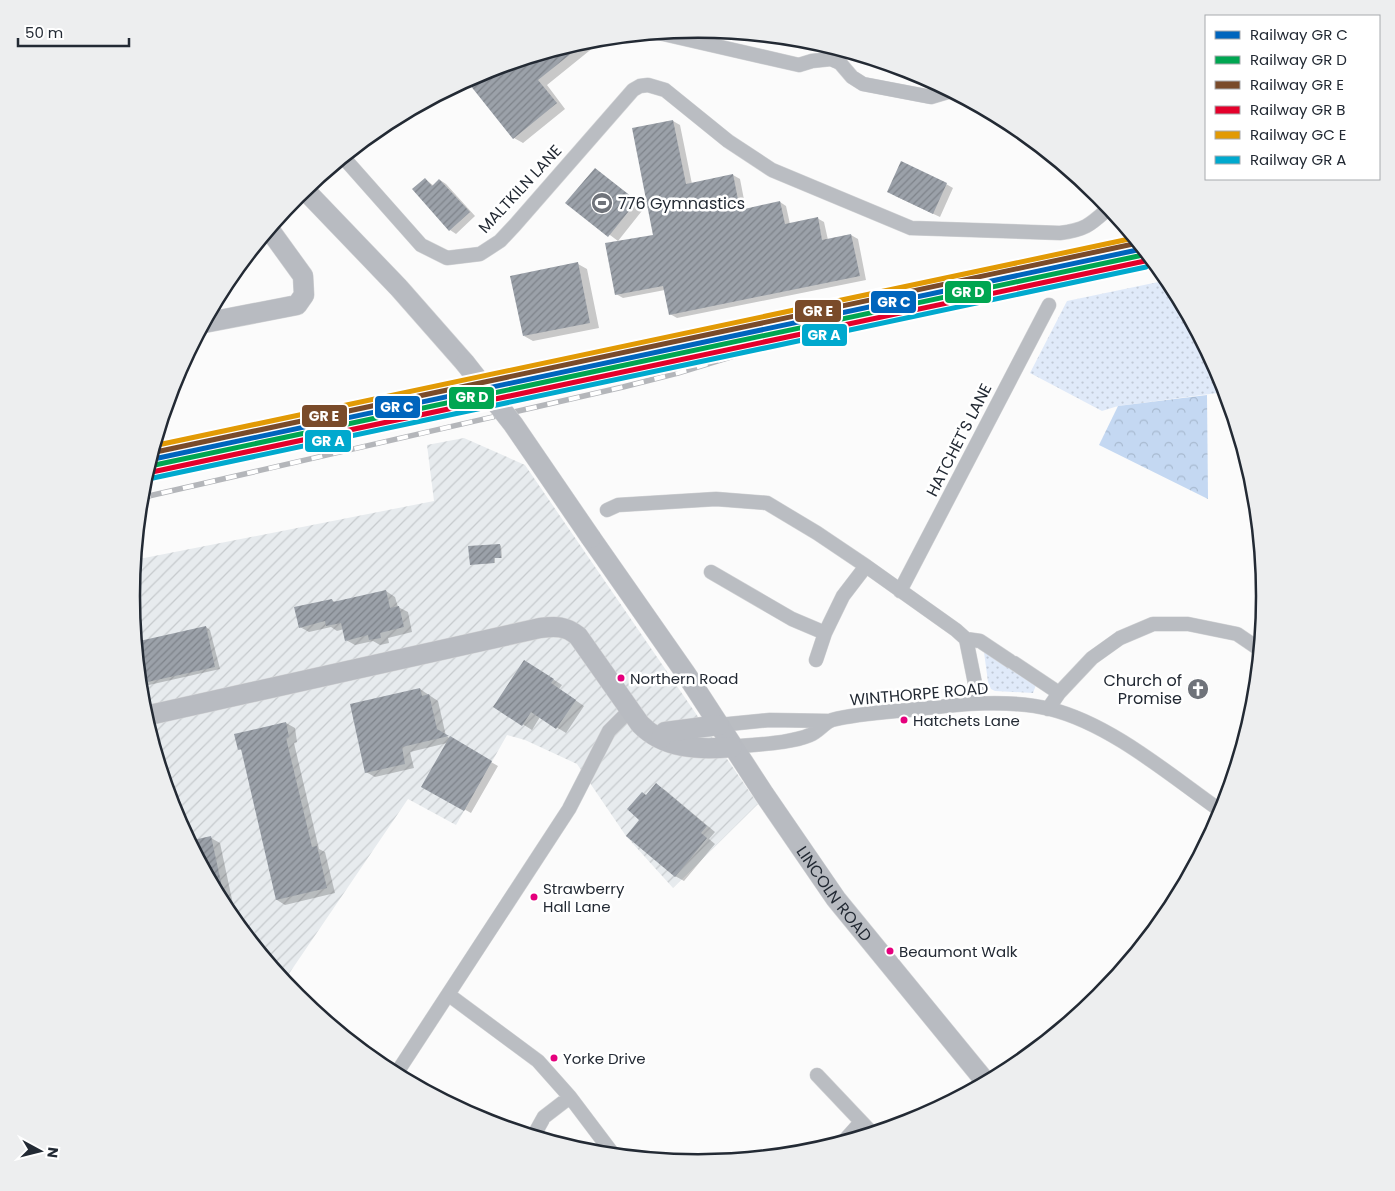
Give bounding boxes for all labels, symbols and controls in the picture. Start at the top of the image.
scale bar [18,15,129,47]
legend [1205,15,1380,180]
text: 50 m [25,22,63,43]
text: Railway GR C [1250,24,1348,45]
text: Railway GR D [1250,49,1347,70]
text: Railway GR E [1250,74,1344,95]
text: Railway GR B [1250,99,1346,120]
text: Railway GC E [1250,124,1346,145]
street label: MALTKILN LANE [473,140,567,238]
text: Railway GR A [1250,149,1346,170]
sports icon: 776 Gymnastics [590,191,614,215]
place label: 776 Gymnastics [618,192,745,215]
line badge: GR D [944,280,992,304]
text: GR D [952,282,984,302]
line badge: GR C [870,290,917,314]
text: GR C [877,292,911,312]
line badge: GR E [794,299,842,323]
text: GR E [803,301,833,321]
line badge: GR A [801,323,848,347]
text: GR A [807,325,841,345]
street label: HATCHET'S LANE [921,379,997,501]
line badge: GR D [448,386,495,410]
text: GR D [456,387,488,407]
line badge: GR C [374,395,421,419]
text: GR C [380,397,414,417]
line badge: GR E [301,404,348,428]
text: GR E [309,406,339,426]
line badge: GR A [304,429,352,453]
text: GR A [311,431,345,451]
place label: Northern Road [630,668,738,689]
place label: Church of Promise [1103,669,1182,710]
marker: Northern Road [616,673,626,683]
street label: WINTHORPE ROAD [849,676,989,712]
church icon: Church of Promise [1186,677,1210,701]
place label: Hatchets Lane [913,710,1020,731]
marker: Hatchets Lane [899,715,909,725]
street label: LINCOLN ROAD [791,841,878,946]
place label: Strawberry Hall Lane [543,878,625,917]
marker: Strawberry Hall Lane [529,892,539,902]
place label: Beaumont Walk [899,941,1018,962]
marker: Beaumont Walk [885,946,895,956]
place label: Yorke Drive [563,1048,646,1069]
marker: Yorke Drive [549,1053,559,1063]
north arrow [15,1126,65,1176]
text: N [42,1146,63,1159]

